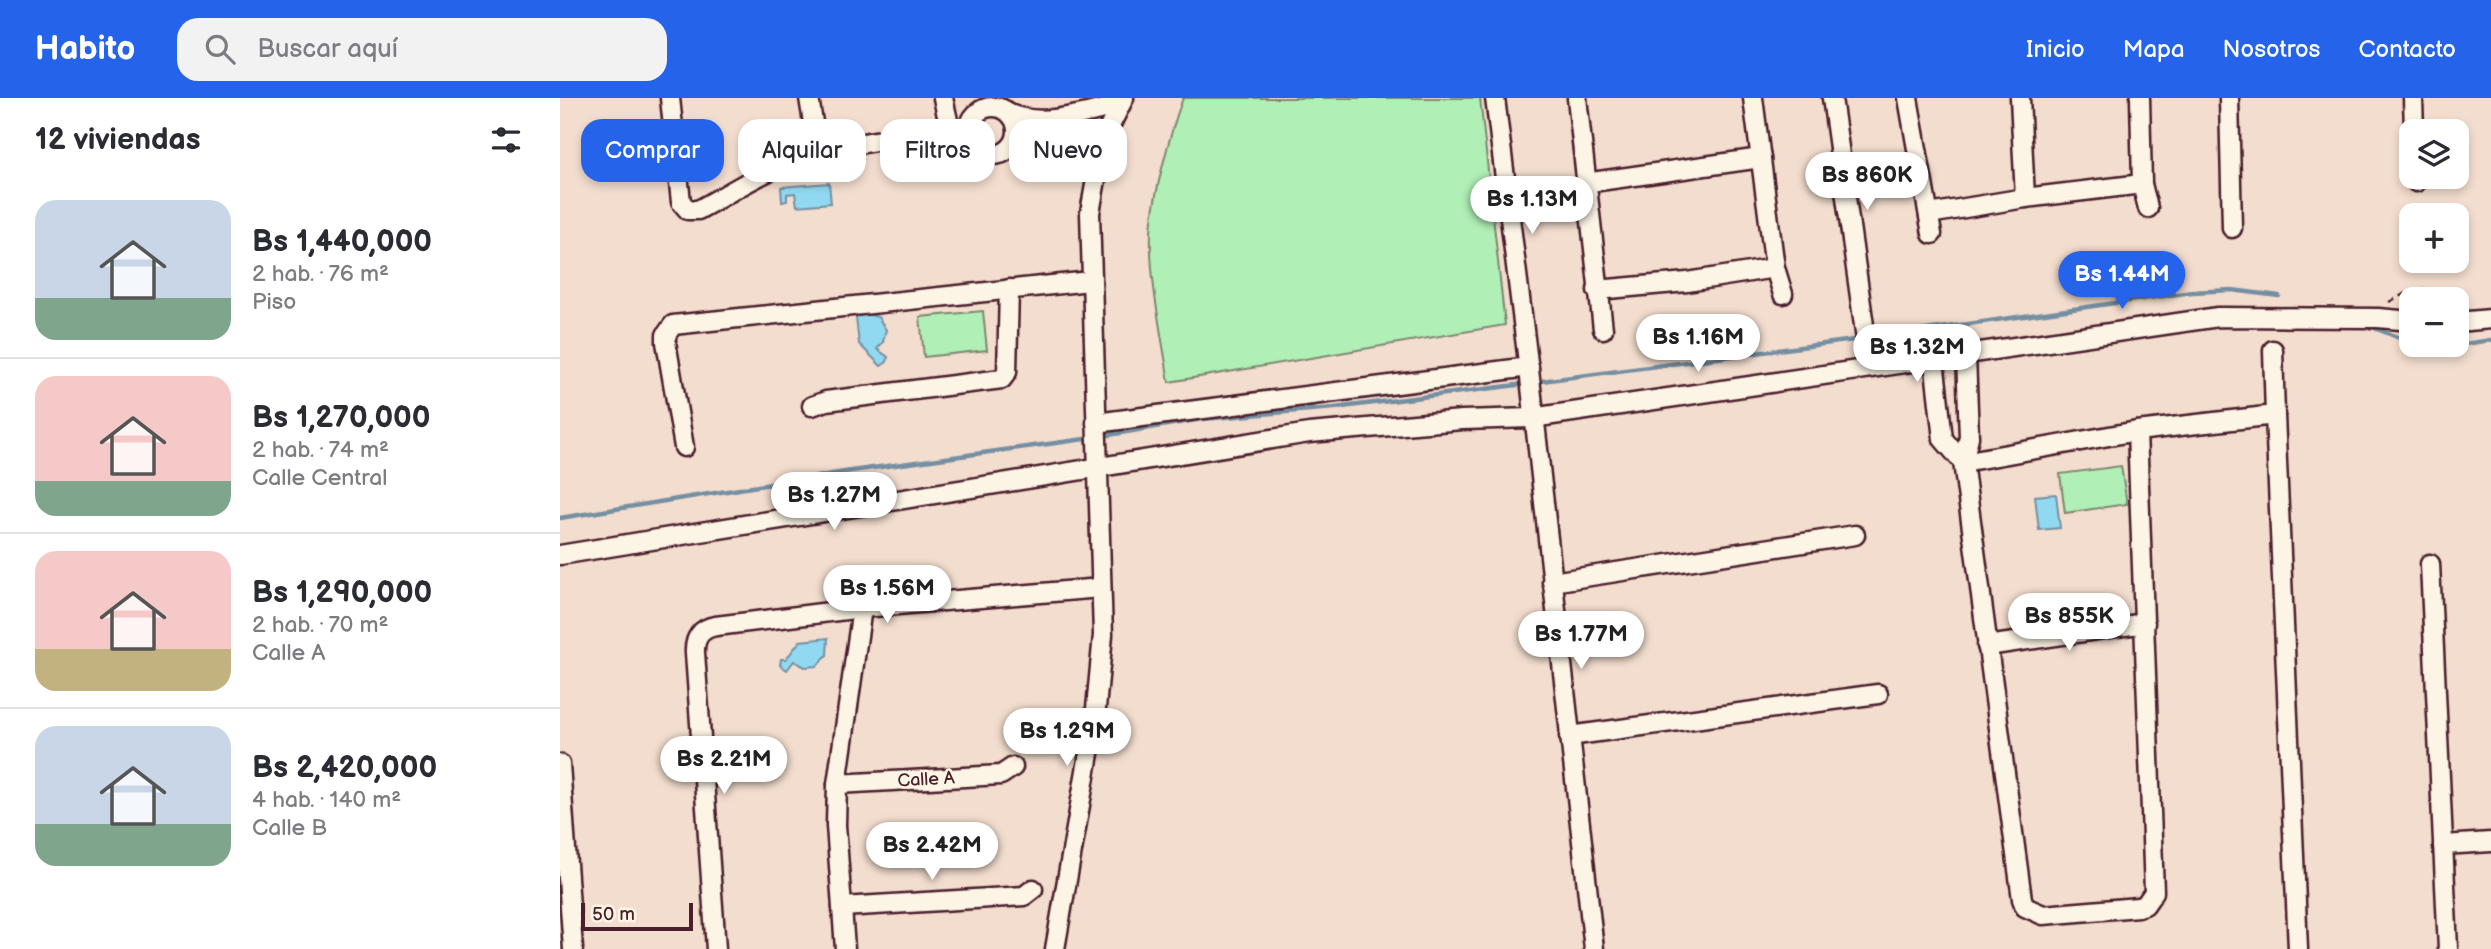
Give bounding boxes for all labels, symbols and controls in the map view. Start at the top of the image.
search box [177,18,667,81]
text: Habito [35,29,135,69]
icon: search [201,30,239,68]
text: Buscar aquí [257,34,398,65]
text: Inicio [2026,35,2085,64]
text: Mapa [2123,35,2185,64]
text: Nosotros [2223,35,2320,64]
text: Contacto [2358,35,2456,64]
chip: Comprar [581,119,724,182]
chip: Alquilar [738,119,866,182]
chip: Filtros [880,119,995,182]
chip: Nuevo [1009,119,1127,182]
map controls [2399,119,2469,357]
button: layers [2399,119,2469,189]
icon: filters [487,121,525,159]
text: 12 viviendas [35,122,200,158]
pin: Bs 860K [1802,152,1932,212]
text: Bs 860K [1821,161,1913,189]
pin: Bs 1.13M [1460,176,1604,236]
text: Bs 1.13M [1486,185,1578,213]
button: + [2399,203,2469,273]
text: Bs 1,440,000 [252,224,432,260]
icon: home [91,228,175,312]
pin: Bs 1.44M [2050,252,2194,311]
text: 2 hab. · 76 m² [252,260,389,288]
text: Bs 1.44M [2074,260,2170,288]
button: − [2399,287,2469,357]
text: Piso [252,288,296,316]
pin: Bs 1.16M [1626,314,1770,374]
text: Bs 1.16M [1652,323,1744,351]
pin: Bs 1.32M [1845,324,1989,384]
text: Bs 1.32M [1869,333,1965,361]
text: Bs 1,270,000 [252,400,430,436]
icon: home [91,404,175,488]
text: 2 hab. · 74 m² [252,436,389,464]
text: Calle Central [252,464,387,492]
pin: Bs 1.27M [762,472,906,532]
text: Bs 1.27M [787,481,881,509]
pin: Bs 1.56M [815,566,959,625]
text: Bs 1.56M [839,574,935,602]
text: Bs 1,290,000 [252,575,432,611]
icon: home [91,579,175,663]
pin: Bs 855K [2004,594,2134,653]
text: Bs 855K [2024,602,2114,630]
text: 2 hab. · 70 m² [252,611,389,639]
pin: Bs 1.77M [1509,612,1653,671]
text: Bs 1.77M [1534,620,1628,648]
text: Calle A [252,639,325,667]
pin: Bs 1.29M [995,708,1139,768]
text: Bs 1.29M [1019,717,1115,745]
pin: Bs 2.21M [652,736,796,796]
text: Bs 2.21M [676,745,772,773]
text: Bs 2,420,000 [252,750,437,786]
icon: home [91,754,175,838]
street label: Calle A [897,768,955,791]
text: 4 hab. · 140 m² [252,786,401,814]
text: Calle B [252,814,327,842]
pin: Bs 2.42M [860,822,1004,882]
text: Bs 2.42M [882,831,982,859]
scale bar [581,900,693,932]
text: 50 m [592,903,635,926]

